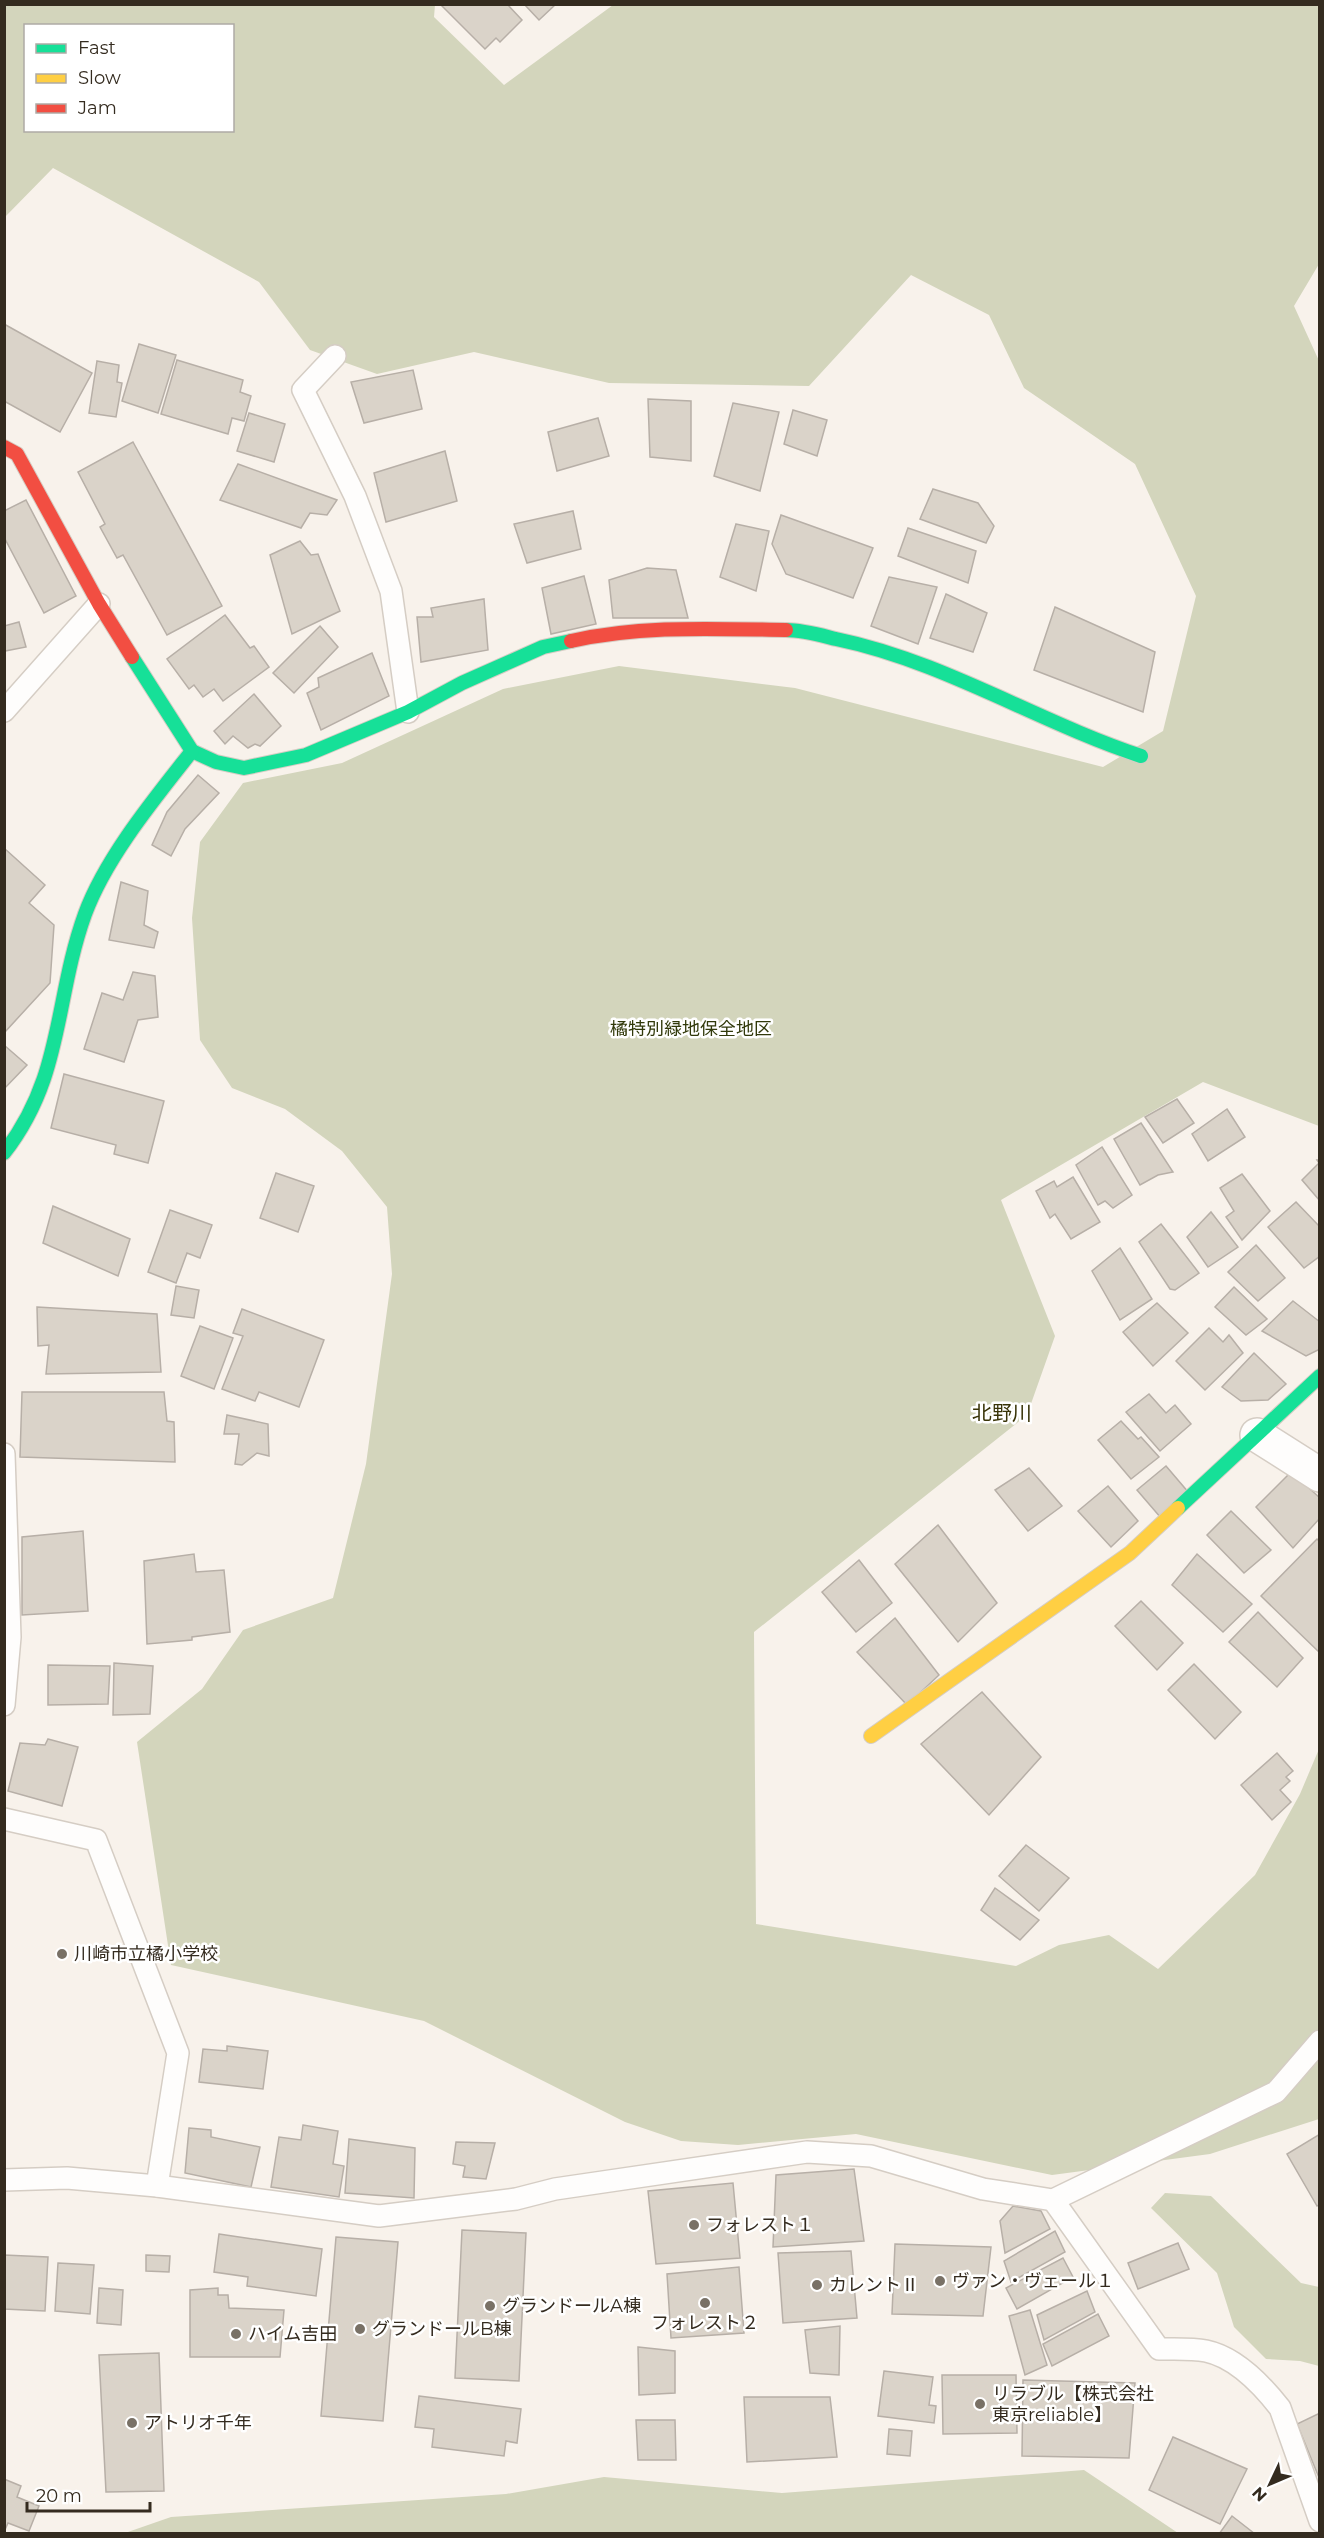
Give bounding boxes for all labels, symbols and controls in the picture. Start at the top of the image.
legend [24,24,234,132]
text: Fast [78,37,116,59]
text: Slow [78,67,121,89]
text: Jam [77,97,117,119]
park label: 橘特別緑地保全地区 [610,1018,772,1040]
district label: 北野川 [972,1401,1032,1425]
place label: 川崎市立橘小学校 [74,1943,218,1965]
marker: 川崎市立橘小学校 [55,1947,69,1961]
place label: フォレスト１ [706,2214,814,2236]
marker: フォレスト１ [687,2218,701,2232]
place label: ヴァン・ヴェール１ [952,2270,1114,2292]
place label: カレントⅡ [829,2274,919,2296]
marker: ヴァン・ヴェール１ [933,2274,947,2288]
marker: カレントⅡ [810,2278,824,2292]
place label: グランドールA棟 [502,2295,641,2317]
marker: フォレスト２ [698,2296,712,2310]
marker: グランドールA棟 [483,2299,497,2313]
place label: フォレスト２ [651,2312,759,2334]
place label: グランドールB棟 [372,2318,512,2340]
marker: グランドールB棟 [353,2322,367,2336]
place label: ハイム吉田 [248,2323,337,2345]
marker: ハイム吉田 [229,2327,243,2341]
place label: リラブル【株式会社 東京reliable】 [992,2383,1154,2426]
marker: リラブル【株式会社 東京reliable】 [973,2397,987,2411]
place label: アトリオ千年 [144,2412,252,2434]
marker: アトリオ千年 [125,2416,139,2430]
north arrow [1240,2454,1300,2514]
scale bar [27,2475,150,2513]
text: N [1248,2483,1271,2505]
text: 20 m [36,2485,82,2507]

